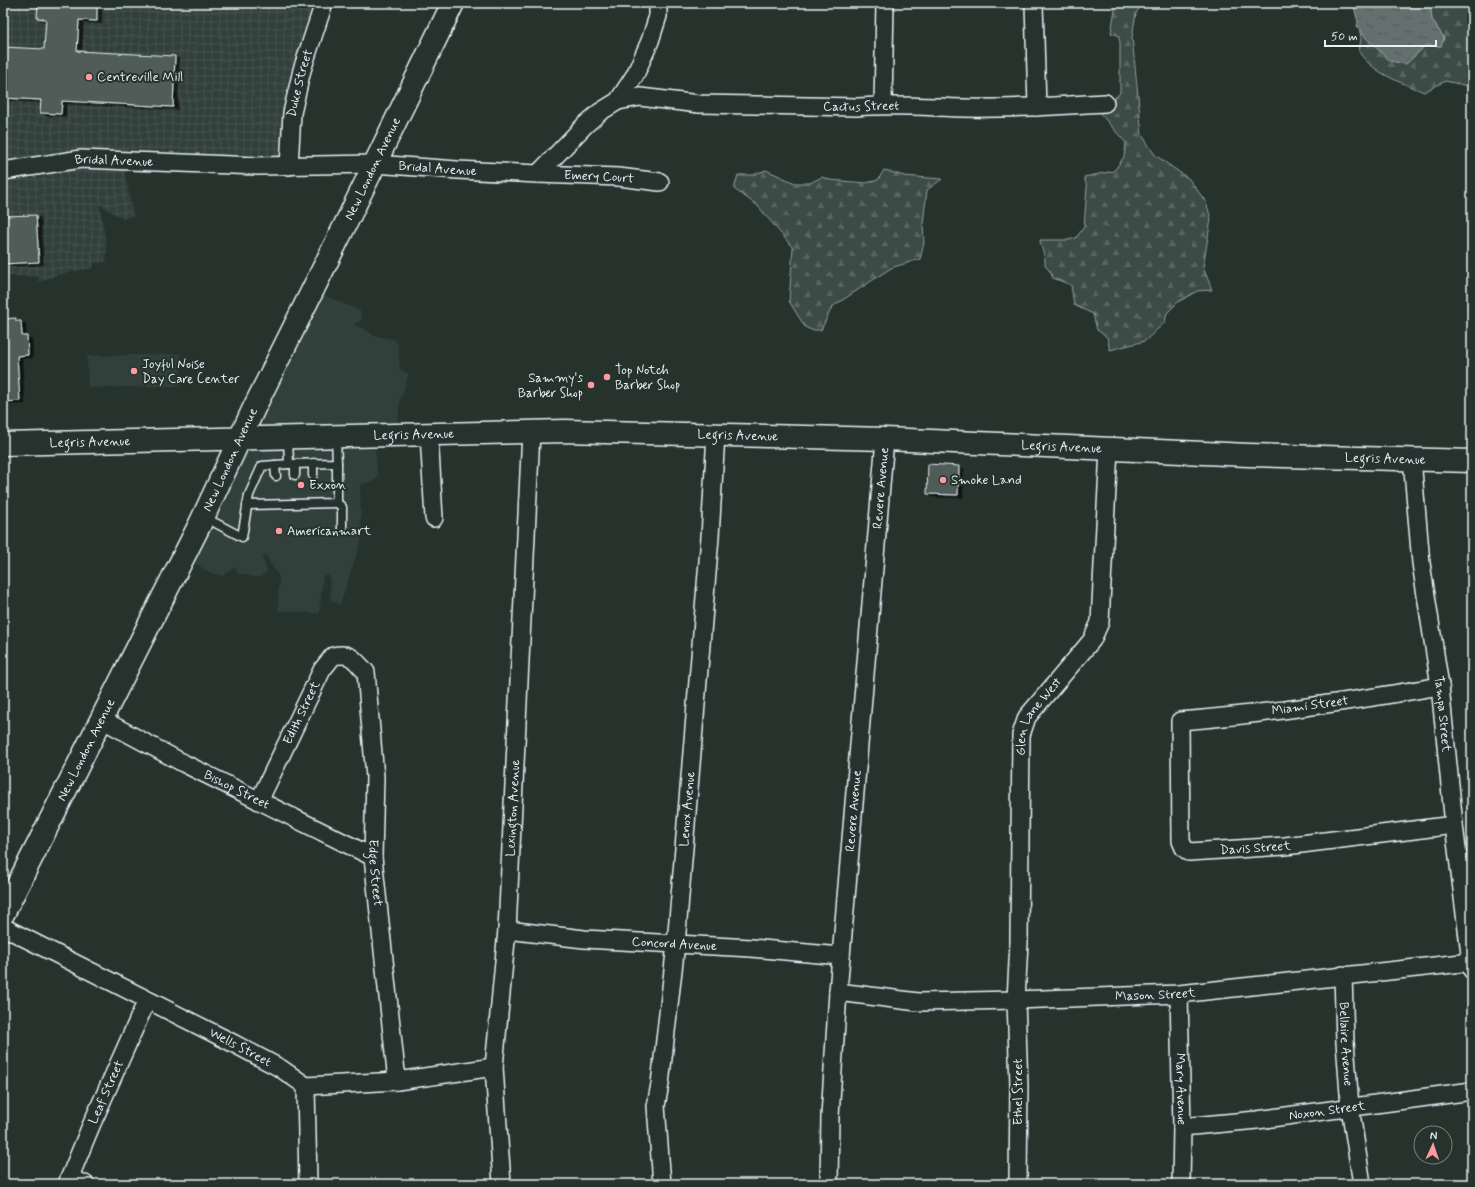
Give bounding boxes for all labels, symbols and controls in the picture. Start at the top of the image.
scale bar [1325,22,1436,48]
text: 50 m [1331,29,1358,45]
street label: Duke Street [283,47,317,119]
place label: Centreville Mill [97,69,183,86]
marker: Centreville Mill [84,72,94,82]
street label: Cactus Street [823,97,899,116]
street label: New London Avenue [340,114,405,223]
street label: Bridal Avenue [74,150,154,170]
street label: Bridal Avenue [398,157,477,179]
street label: Emery Court [564,166,635,187]
place label: Joyful Noise Day Care Center [142,356,240,388]
place label: Top Notch Barber Shop [615,362,680,394]
marker: Joyful Noise Day Care Center [129,366,139,376]
place label: Sammy's Barber Shop [518,370,583,402]
marker: Top Notch Barber Shop [602,372,612,382]
marker: Sammy's Barber Shop [586,380,596,390]
street label: New London Avenue [199,405,261,514]
street label: Legris Avenue [373,425,455,446]
street label: Legris Avenue [697,426,778,445]
street label: Legris Avenue [49,433,131,453]
street label: Legris Avenue [1021,436,1102,457]
street label: Revere Avenue [869,447,893,530]
street label: Legris Avenue [1345,449,1426,469]
place label: Smoke Land [951,472,1022,489]
marker: Smoke Land [938,475,948,485]
place label: Exxon [309,477,346,494]
marker: Exxon [296,480,306,490]
place label: Americanmart [287,523,371,540]
marker: Americanmart [274,526,284,536]
street label: Glen Lane West [1012,674,1065,756]
street label: Tampa Street [1430,675,1455,753]
street label: Edith Street [279,678,324,747]
street label: Miami Street [1270,692,1350,720]
street label: New London Avenue [53,696,119,804]
street label: Lexington Avenue [502,759,524,857]
street label: Bishop Street [201,766,273,813]
street label: Revere Avenue [841,769,865,852]
street label: Lenox Avenue [676,771,699,847]
street label: Davis Street [1219,837,1292,859]
street label: Edge Street [362,839,387,907]
street label: Concord Avenue [631,933,717,955]
street label: Mason Street [1115,984,1197,1005]
street label: Bellaire Avenue [1335,1002,1357,1087]
street label: Wells Street [206,1024,274,1070]
street label: Mary Avenue [1172,1053,1190,1125]
street label: Leaf Street [84,1057,128,1126]
street label: Ethel Street [1010,1059,1027,1125]
street label: Noxon Street [1288,1097,1367,1124]
north arrow [1413,1125,1453,1165]
text: N [1429,1129,1437,1143]

